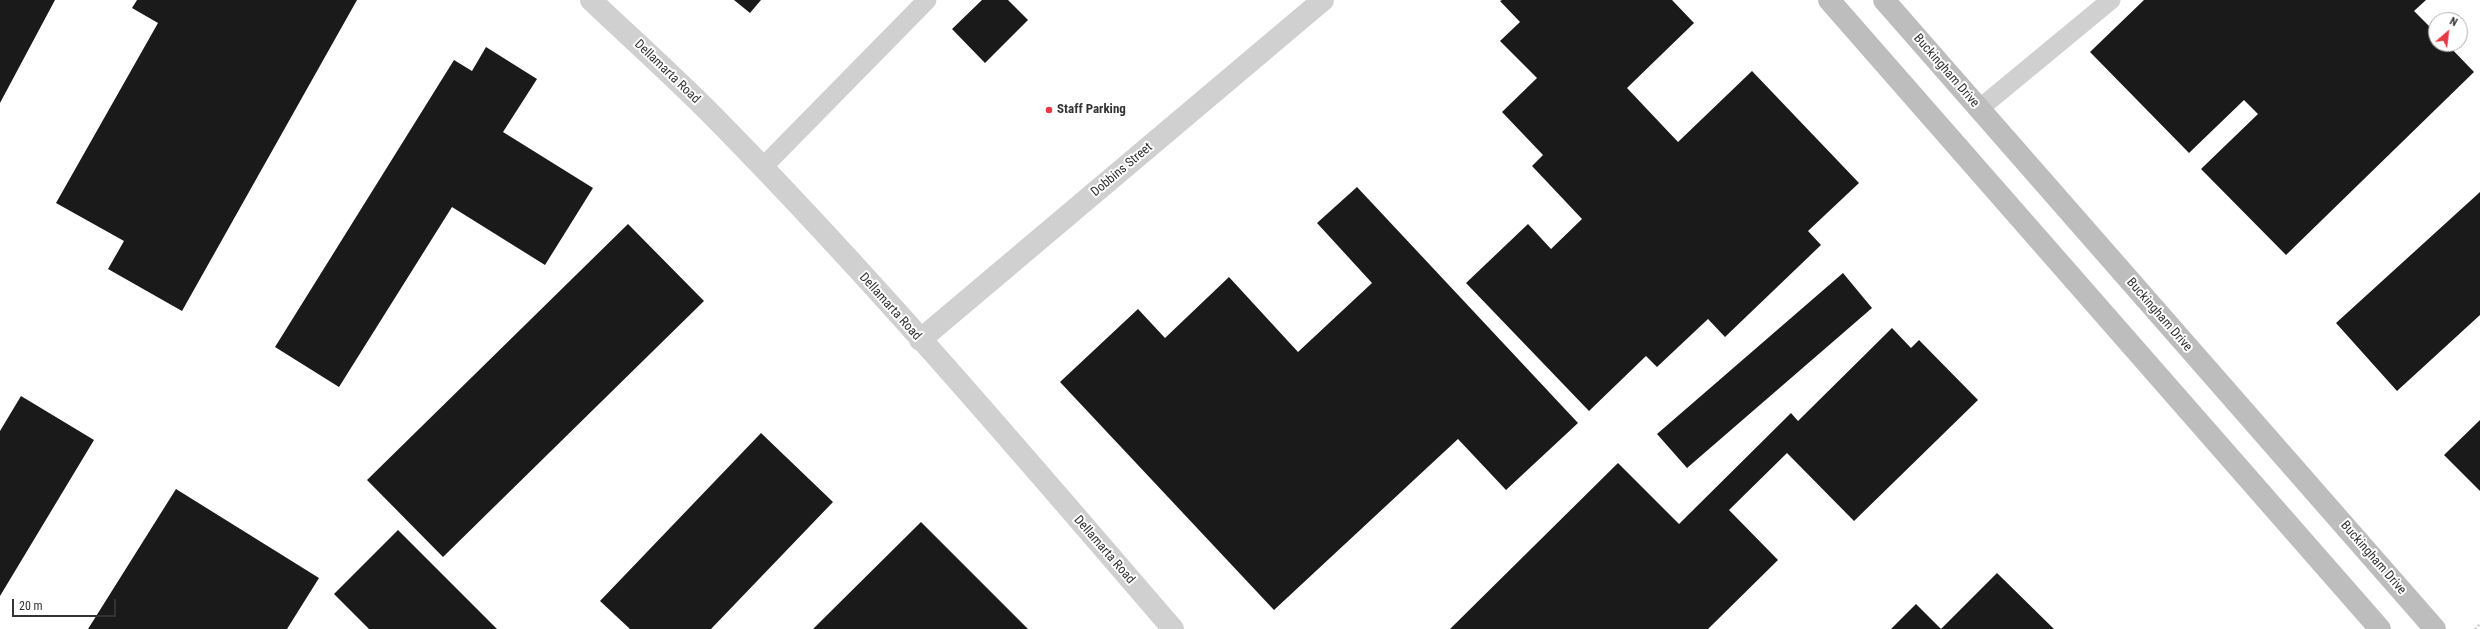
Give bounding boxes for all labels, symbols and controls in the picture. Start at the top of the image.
north arrow [2428,12,2468,52]
text: N [2447,15,2459,29]
street label: Buckingham Drive [1910,31,1982,111]
street label: Dellamarta Road [631,37,703,107]
place label: Staff Parking [1057,102,1126,118]
marker: Staff Parking [1044,105,1054,115]
street label: Dobbins Street [1088,140,1156,200]
street label: Dellamarta Road [856,270,924,344]
street label: Buckingham Drive [2123,275,2195,355]
street label: Dellamarta Road [1070,513,1138,587]
street label: Buckingham Drive [2337,518,2409,598]
scale bar [14,591,118,617]
text: 20 m [19,599,43,613]

